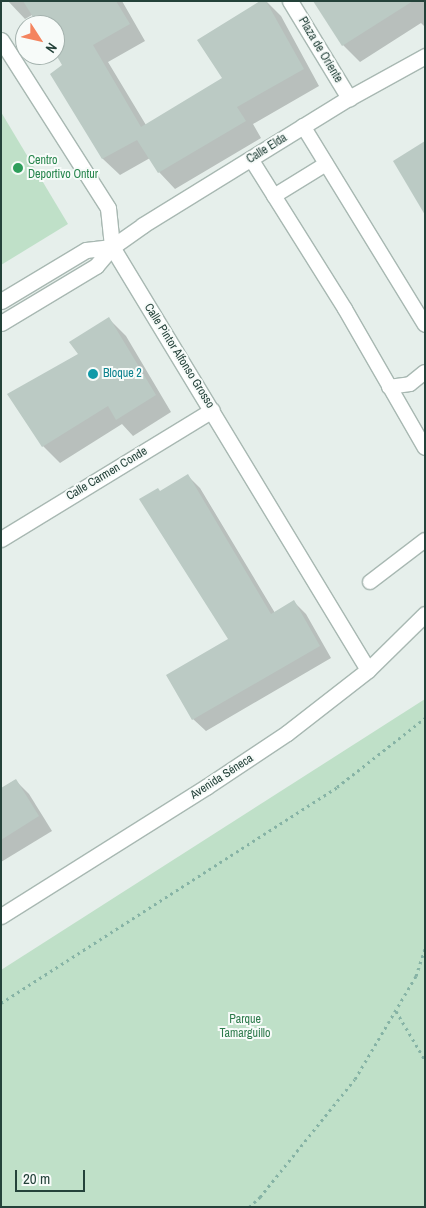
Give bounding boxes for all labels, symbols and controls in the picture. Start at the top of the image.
north arrow [15,15,65,65]
street label: Plaza de Oriente [295,15,345,85]
text: N [42,39,61,57]
street label: Calle Elda [244,131,290,167]
place label: Centro Deportivo Ontur [28,154,98,182]
marker: Centro Deportivo Ontur [12,162,24,174]
street label: Calle Pintor Alfonso Grosso [141,301,217,411]
place label: Bloque 2 [103,367,142,381]
marker: Bloque 2 [87,368,99,380]
street label: Calle Carmen Conde [64,444,150,504]
street label: Avenida Séneca [188,751,256,803]
park label: Parque Tamarguillo [219,1013,271,1041]
scale bar [18,1160,88,1192]
text: 20 m [23,1168,50,1189]

